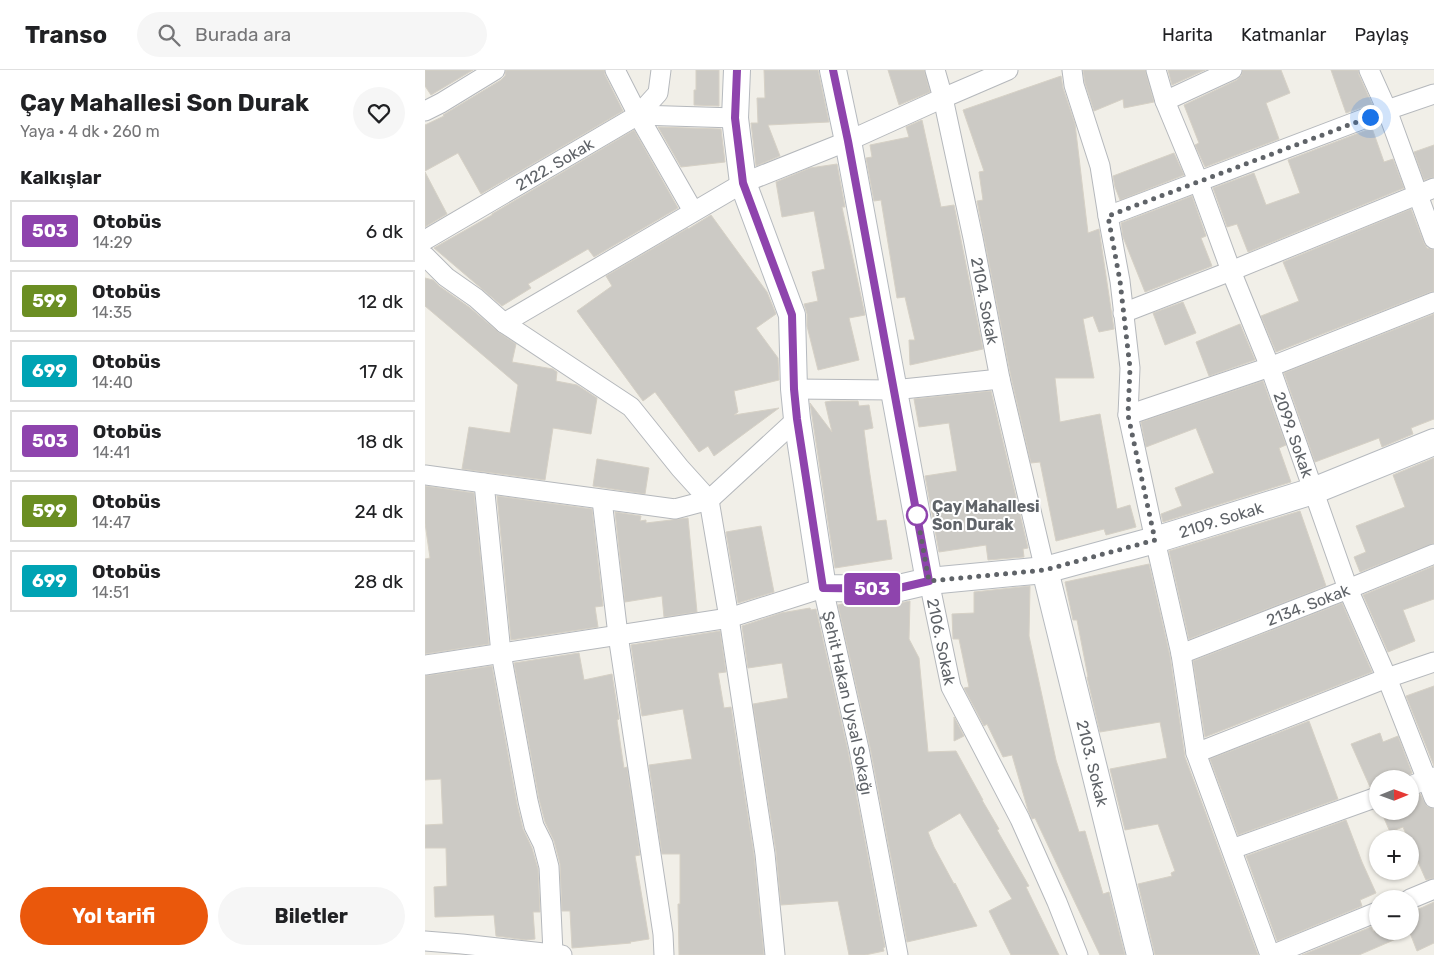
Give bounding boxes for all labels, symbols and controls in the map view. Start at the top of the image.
search box [137,12,487,57]
text: Transo [25,21,107,49]
icon: search [155,21,183,49]
text: Burada ara [195,23,291,46]
text: Harita [1162,24,1213,46]
text: Katmanlar [1241,24,1326,46]
text: Paylaş [1354,24,1409,46]
button: heart [353,87,405,139]
text: Çay Mahallesi Son Durak [20,89,309,117]
your location [1358,105,1383,130]
text: Yaya · 4 dk · 260 m [20,122,160,141]
street label: 2122. Sokak [512,134,598,195]
text: Kalkışlar [20,166,101,189]
text: Otobüs [93,210,161,233]
text: 503 [32,220,68,242]
text: 6 dk [366,220,403,243]
text: 14:29 [93,233,133,252]
street label: 2104. Sokak [967,256,1002,347]
text: Otobüs [92,280,161,303]
text: 599 [32,290,67,312]
text: 12 dk [358,290,403,313]
text: 14:35 [92,303,132,322]
text: Otobüs [92,350,161,373]
text: 699 [32,360,67,382]
text: 17 dk [359,360,403,383]
text: 14:40 [92,373,133,392]
street label: 2099. Sokak [1269,389,1317,481]
text: Otobüs [93,420,161,443]
text: 503 [32,430,68,452]
text: 18 dk [357,430,403,453]
text: 14:41 [93,443,130,462]
text: Otobüs [92,490,161,513]
place label: Çay Mahallesi Son Durak [932,497,1040,534]
street label: 2109. Sokak [1177,498,1266,542]
text: 599 [32,500,67,522]
text: 24 dk [354,500,403,523]
marker: Çay Mahallesi Son Durak [906,504,928,526]
text: 14:47 [92,513,131,532]
text: Otobüs [92,560,161,583]
text: 699 [32,570,67,592]
text: 28 dk [354,570,403,593]
line badge: 503 [843,573,901,605]
text: 503 [854,578,890,600]
street label: 2134. Sokak [1264,580,1353,630]
text: 14:51 [92,583,129,602]
street label: 2106. Sokak [923,597,960,688]
street label: Şehit Hakan Uysal Sokağı [818,609,877,797]
street label: 2103. Sokak [1072,718,1112,809]
north arrow [1369,770,1419,820]
map controls [1369,770,1419,940]
button: + [1369,830,1419,880]
button: Yol tarifi [20,887,208,945]
button: Biletler [218,887,405,945]
button: − [1369,890,1419,940]

